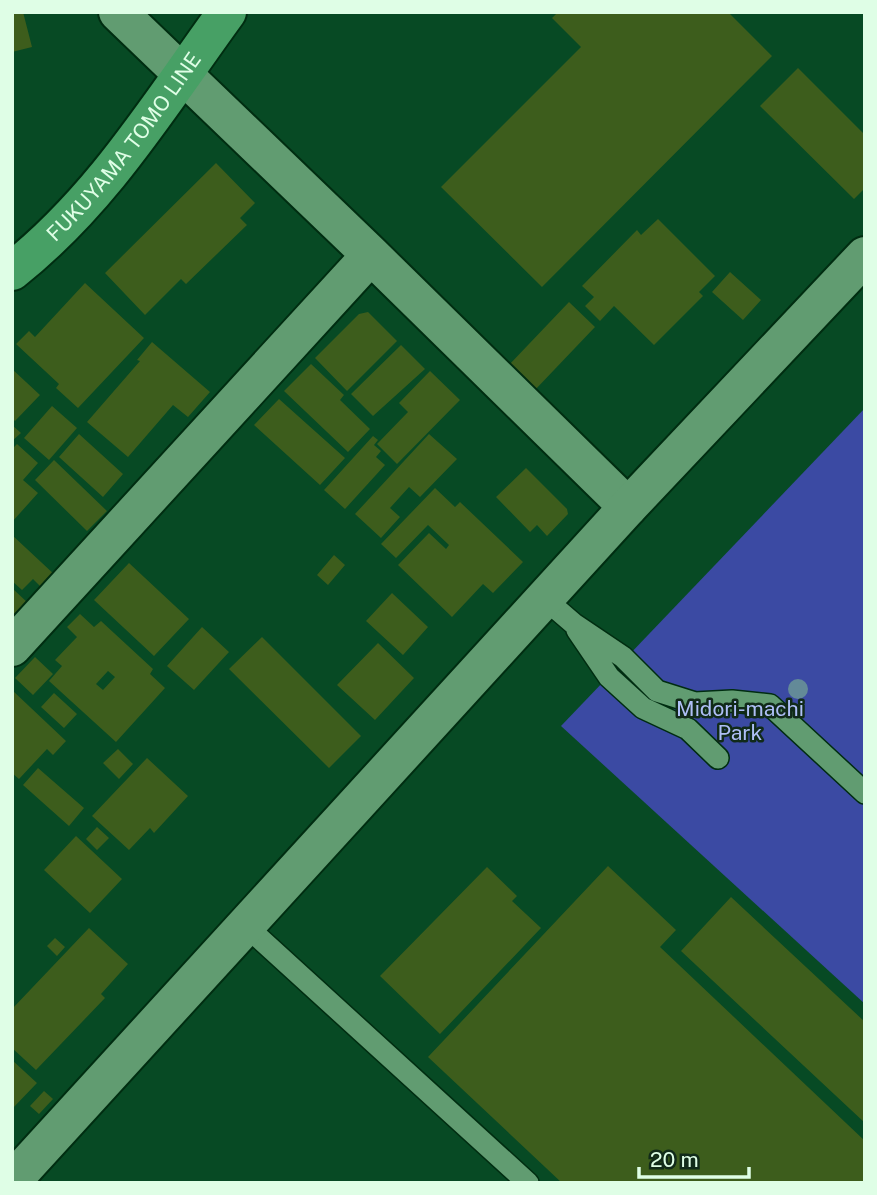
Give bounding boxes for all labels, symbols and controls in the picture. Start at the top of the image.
street label: FUKUYAMA TOMO LINE [41,47,206,246]
park label: Midori-machi Park [676,696,804,745]
scale bar [639,1136,749,1180]
text: 20 m [650,1147,699,1172]

